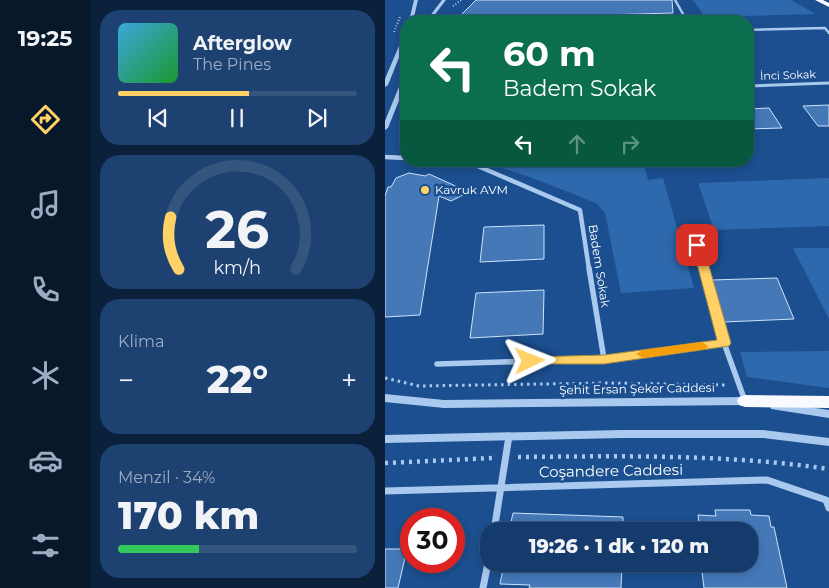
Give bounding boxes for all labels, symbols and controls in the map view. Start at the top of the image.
text: 19:25 [18,25,72,52]
text: Afterglow [193,32,292,55]
text: 60 m [503,32,596,75]
icon: left [420,35,485,100]
text: The Pines [193,55,271,74]
street label: İnci Sokak [760,67,817,83]
text: Badem Sokak [503,75,656,102]
icon: directions [28,102,63,137]
icon: previous [144,104,172,132]
icon: pause [223,104,251,132]
icon: next [303,104,331,132]
icon: left [510,130,538,158]
icon: ahead [563,130,591,158]
icon: right [616,130,644,158]
place label: Kavruk AVM [435,182,508,197]
marker: Kavruk AVM [419,184,431,196]
icon: music [28,187,63,222]
text: 26 [206,198,269,261]
street label: Badem Sokak [586,223,614,309]
pin [676,224,718,266]
icon: arrive [683,231,711,259]
text: km/h [214,257,261,278]
icon: phone [28,272,63,307]
text: Klima [118,332,164,351]
position arrow [503,334,555,386]
text: 22° [207,356,268,403]
icon: climate [28,358,63,393]
text: − [118,363,134,397]
text: + [341,363,357,397]
street label: Şehit Ersan Şeker Caddesi [559,380,715,397]
icon: car [28,443,63,478]
street label: Coşandere Caddesi [539,460,683,481]
text: Menzil · 34% [118,468,215,487]
text: 170 km [118,492,259,539]
speed limit sign: 30 [400,508,465,573]
icon: filters [28,528,63,563]
text: 19:26 · 1 dk · 120 m [529,535,709,558]

